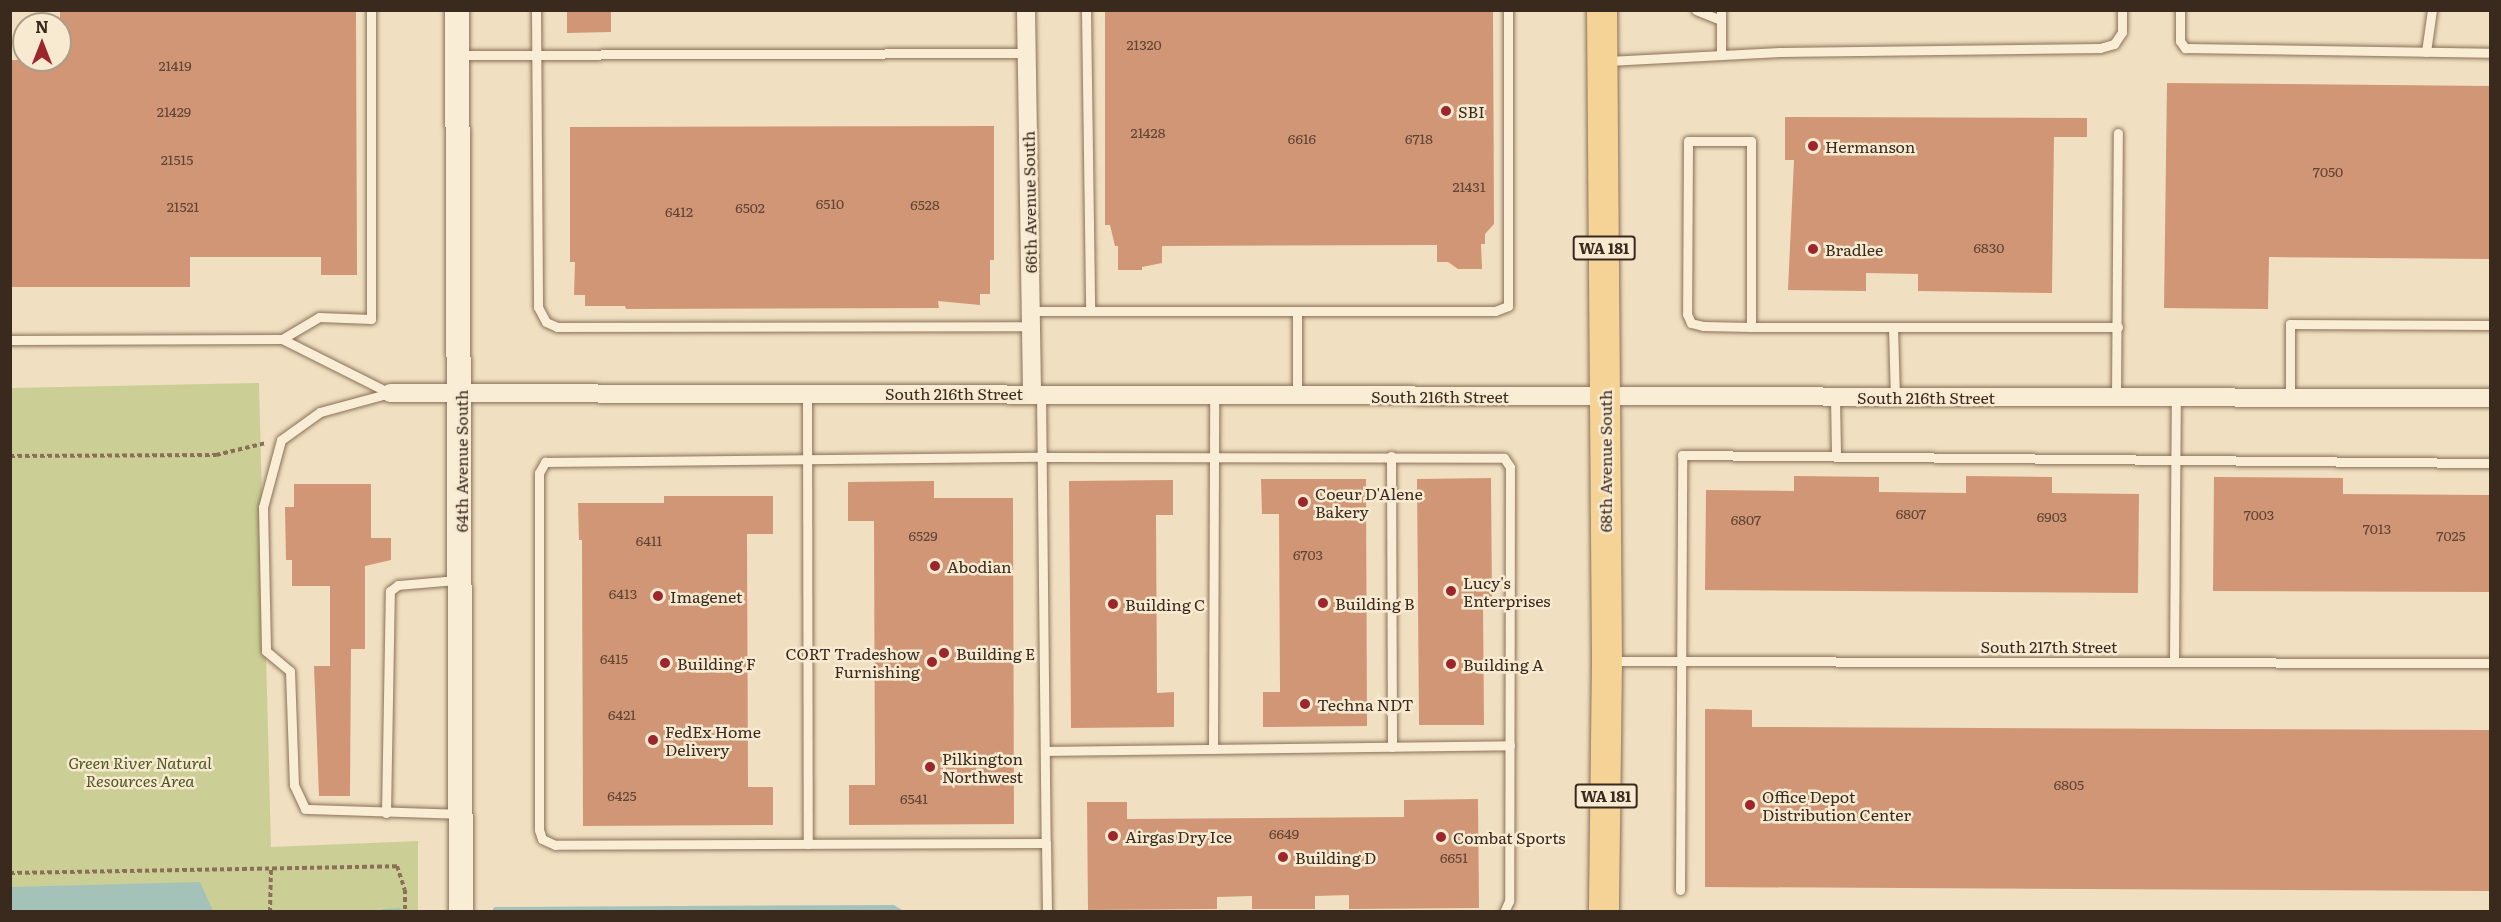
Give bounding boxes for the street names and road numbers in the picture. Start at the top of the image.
street label: 66th Avenue South [1018,131,1040,273]
road number: WA 181 [1572,236,1636,260]
street label: South 216th Street [885,383,1023,403]
street label: South 216th Street [1371,386,1509,406]
street label: South 216th Street [1857,387,1995,407]
street label: 64th Avenue South [451,390,471,532]
street label: 68th Avenue South [1595,390,1615,532]
street label: South 217th Street [1980,636,2118,656]
road number: WA 181 [1574,784,1638,808]

